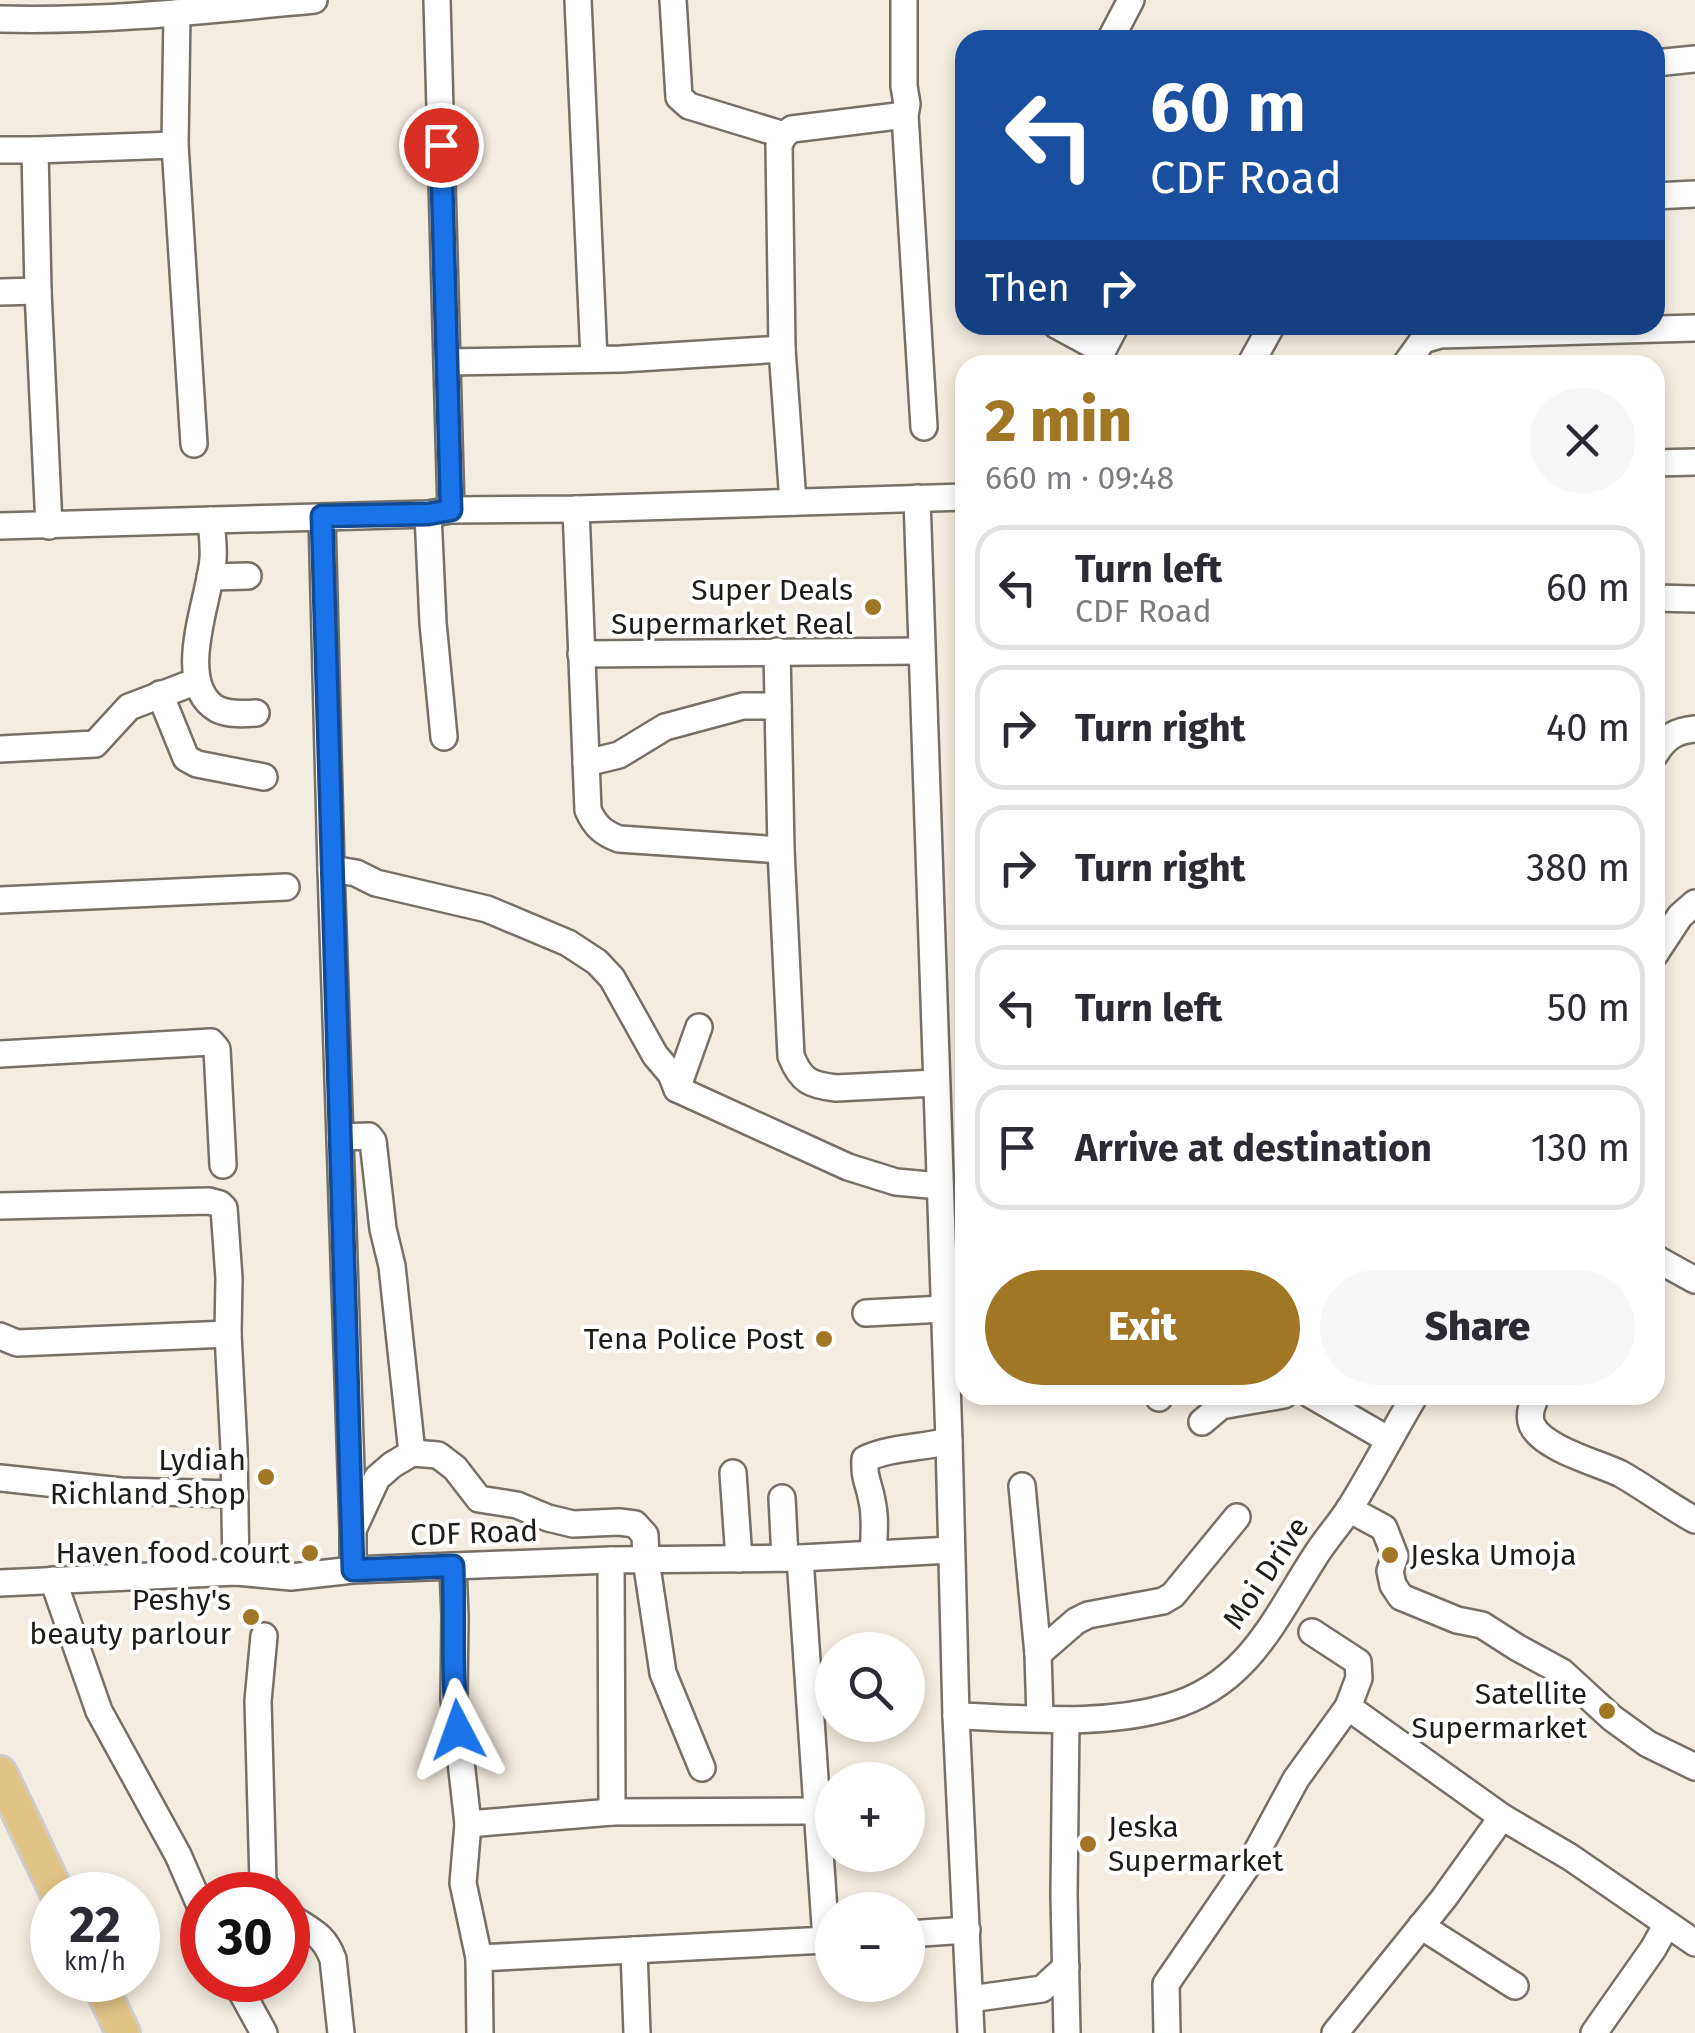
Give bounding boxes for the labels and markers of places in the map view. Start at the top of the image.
pin [399,103,484,188]
place label: Super Deals Supermarket Real [611,572,853,642]
marker: Super Deals Supermarket Real [862,596,884,618]
place label: Tena Police Post [584,1321,804,1357]
marker: Tena Police Post [813,1328,835,1350]
place label: Lydiah Richland Shop [50,1442,246,1512]
marker: Lydiah Richland Shop [255,1466,277,1488]
place label: Haven food court [55,1535,290,1571]
place label: Jeska Umoja [1410,1537,1577,1573]
marker: Haven food court [299,1542,321,1564]
marker: Jeska Umoja [1379,1544,1401,1566]
place label: Peshy's beauty parlour [29,1582,231,1652]
marker: Peshy's beauty parlour [240,1606,262,1628]
place label: Satellite Supermarket [1412,1676,1587,1746]
marker: Satellite Supermarket [1596,1700,1618,1722]
place label: Jeska Supermarket [1108,1809,1284,1879]
marker: Jeska Supermarket [1077,1833,1099,1855]

